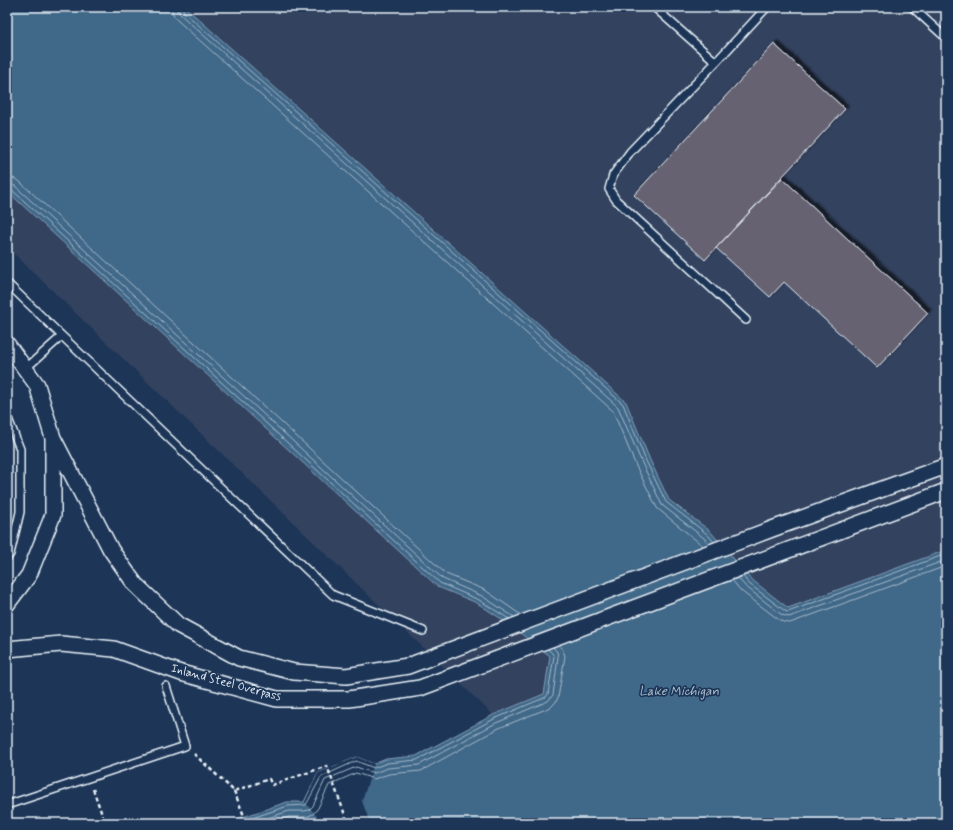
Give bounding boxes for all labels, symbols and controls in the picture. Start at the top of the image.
street label: Inland Steel Overpass [169,661,283,705]
water label: Lake Michigan [639,683,719,700]

